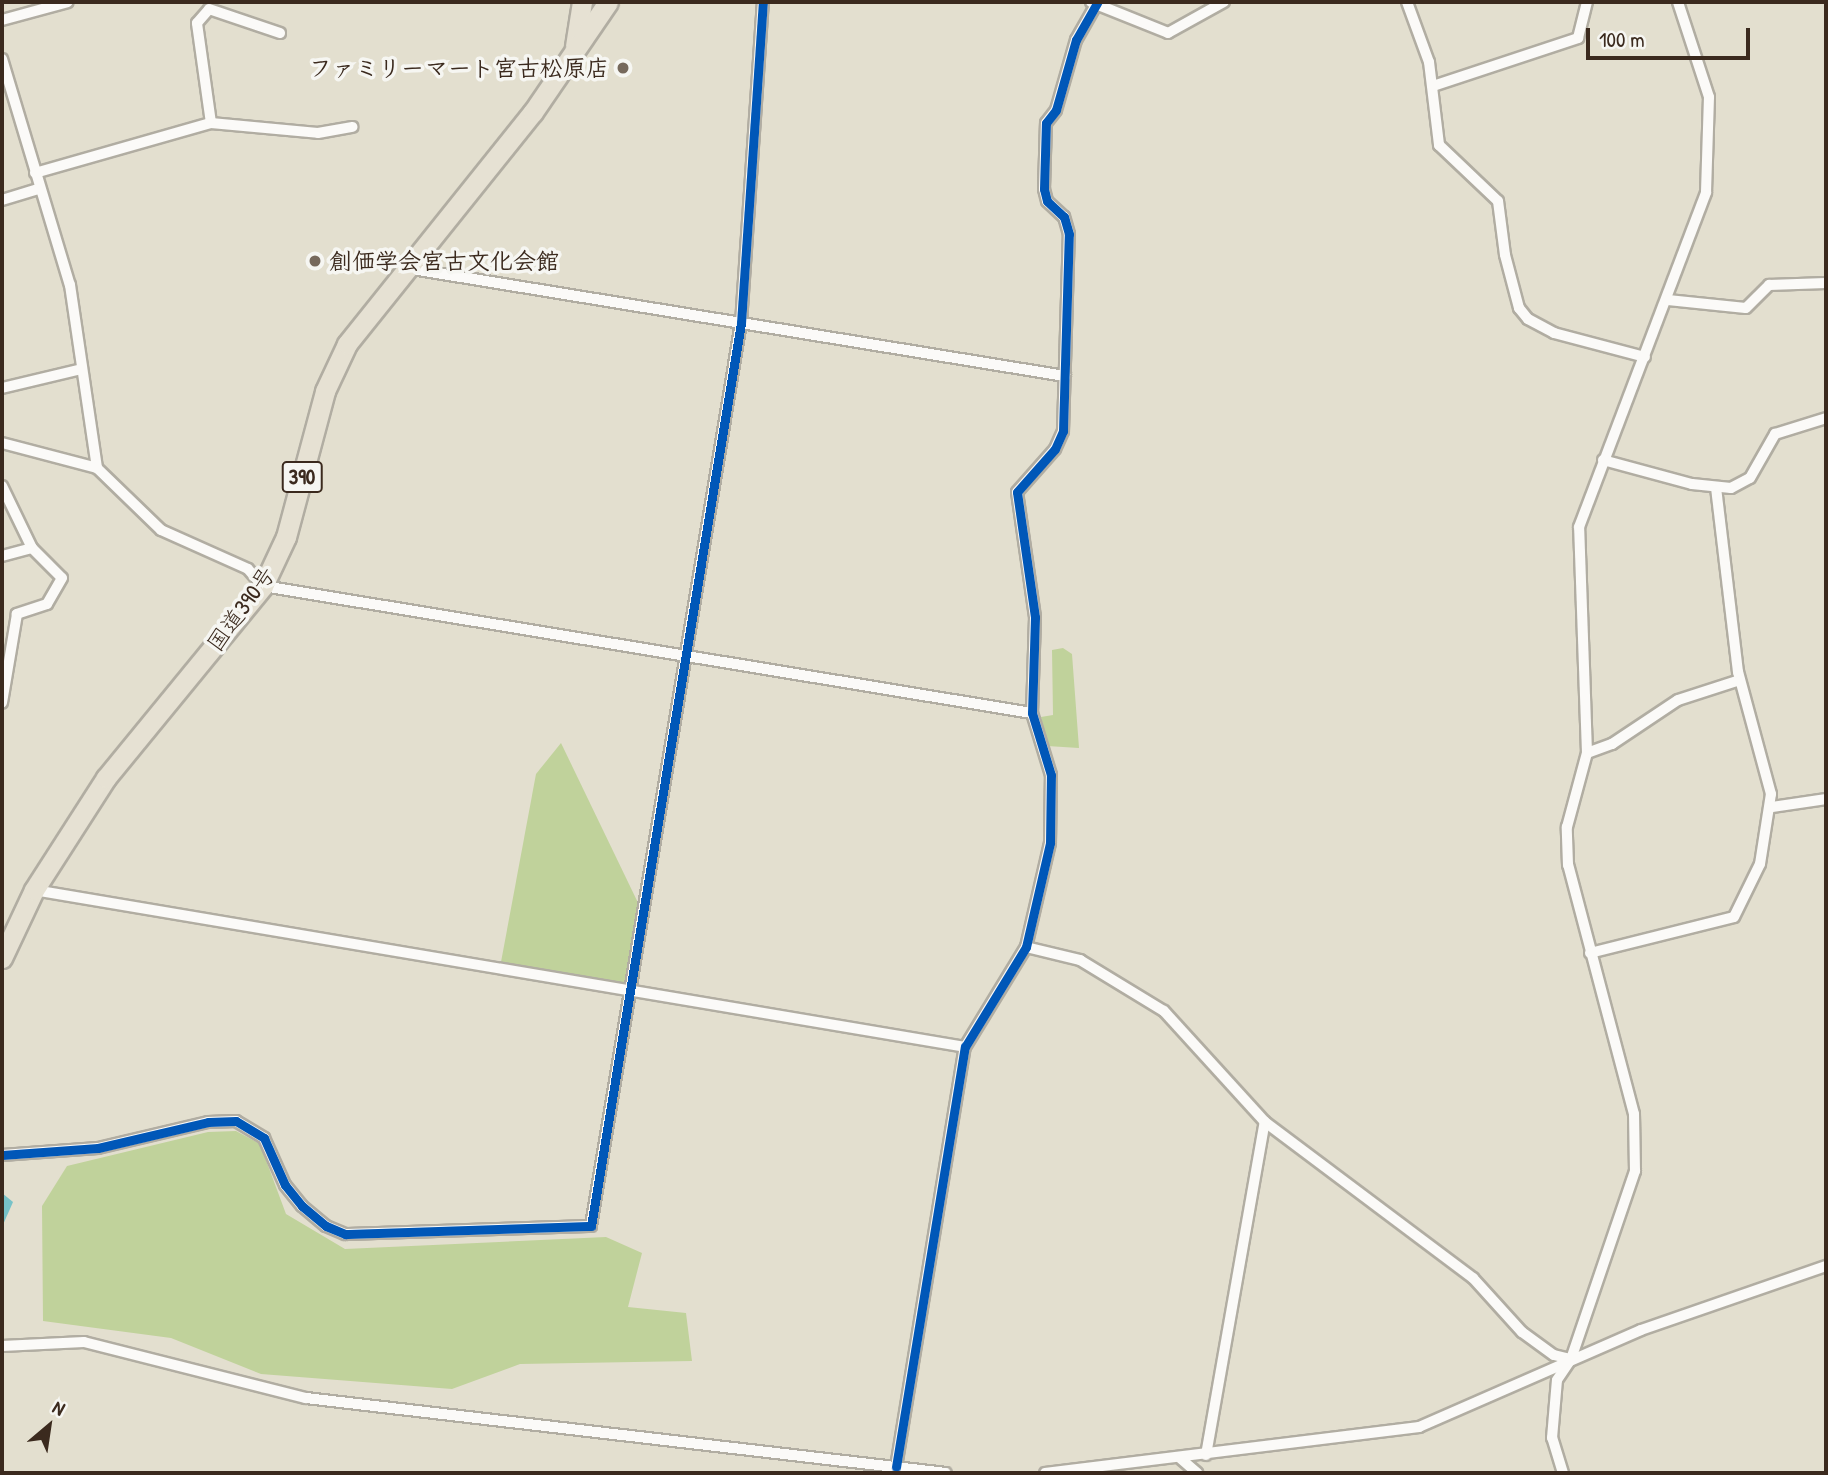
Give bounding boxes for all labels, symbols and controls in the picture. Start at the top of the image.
scale bar [1590,14,1755,58]
text: 100 m [1599,25,1645,54]
place label: ファミリーマート宮古松原店 [310,54,609,82]
marker: ファミリーマート宮古松原店 [615,60,631,76]
place label: 創価学会宮古文化会館 [329,247,559,275]
marker: 創価学会宮古文化会館 [307,253,323,269]
road number: 390 [281,460,323,494]
street label: 国道390号 [201,561,281,657]
north arrow [14,1391,84,1461]
text: N [48,1394,70,1421]

